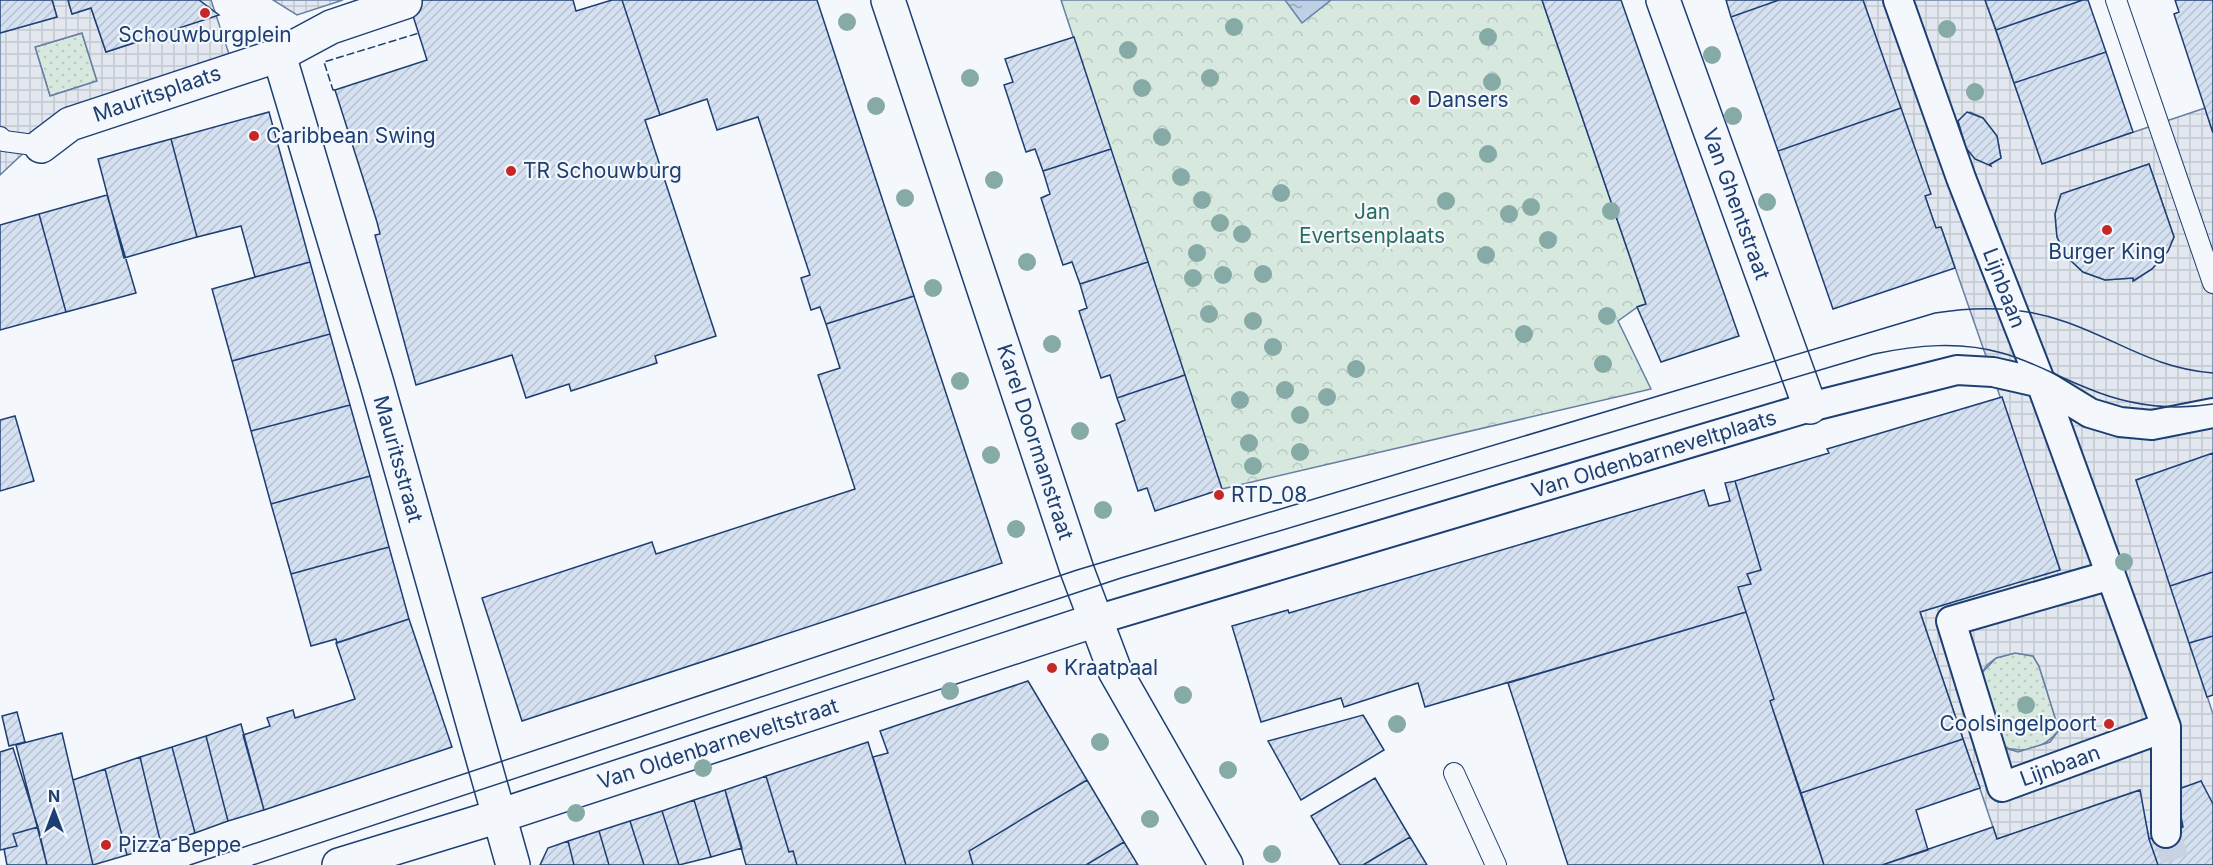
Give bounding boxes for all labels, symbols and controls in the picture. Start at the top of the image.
marker: Schouwburgplein [198,6,212,20]
place label: Schouwburgplein [118,22,292,47]
street label: Mauritsplaats [90,60,224,127]
place label: Dansers [1427,87,1509,112]
marker: Dansers [1408,93,1422,107]
place label: Caribbean Swing [266,123,436,148]
street label: Van Ghentstraat [1697,125,1775,283]
marker: Caribbean Swing [247,129,261,143]
place label: TR Schouwburg [523,158,682,183]
marker: TR Schouwburg [504,164,518,178]
park label: Jan Evertsenplaats [1299,199,1445,248]
marker: Burger King [2100,223,2114,237]
place label: Burger King [2048,239,2166,264]
street label: Lijnbaan [1978,244,2031,331]
street label: Karel Doormanstraat [992,341,1079,543]
street label: Mauritsstraat [368,393,429,525]
street label: Van Oldenbarneveltplaats [1528,404,1779,503]
place label: RTD_08 [1231,482,1307,507]
marker: RTD_08 [1212,488,1226,502]
place label: Kraatpaal [1064,655,1158,680]
marker: Kraatpaal [1045,661,1059,675]
street label: Van Oldenbarneveltstraat [594,693,841,794]
place label: Coolsingelpoort [1939,711,2097,736]
marker: Coolsingelpoort [2102,717,2116,731]
street label: Lijnbaan [2016,740,2103,792]
north arrow [24,781,84,841]
text: N [48,786,60,806]
place label: Pizza Beppe [118,832,241,857]
marker: Pizza Beppe [99,838,113,852]

